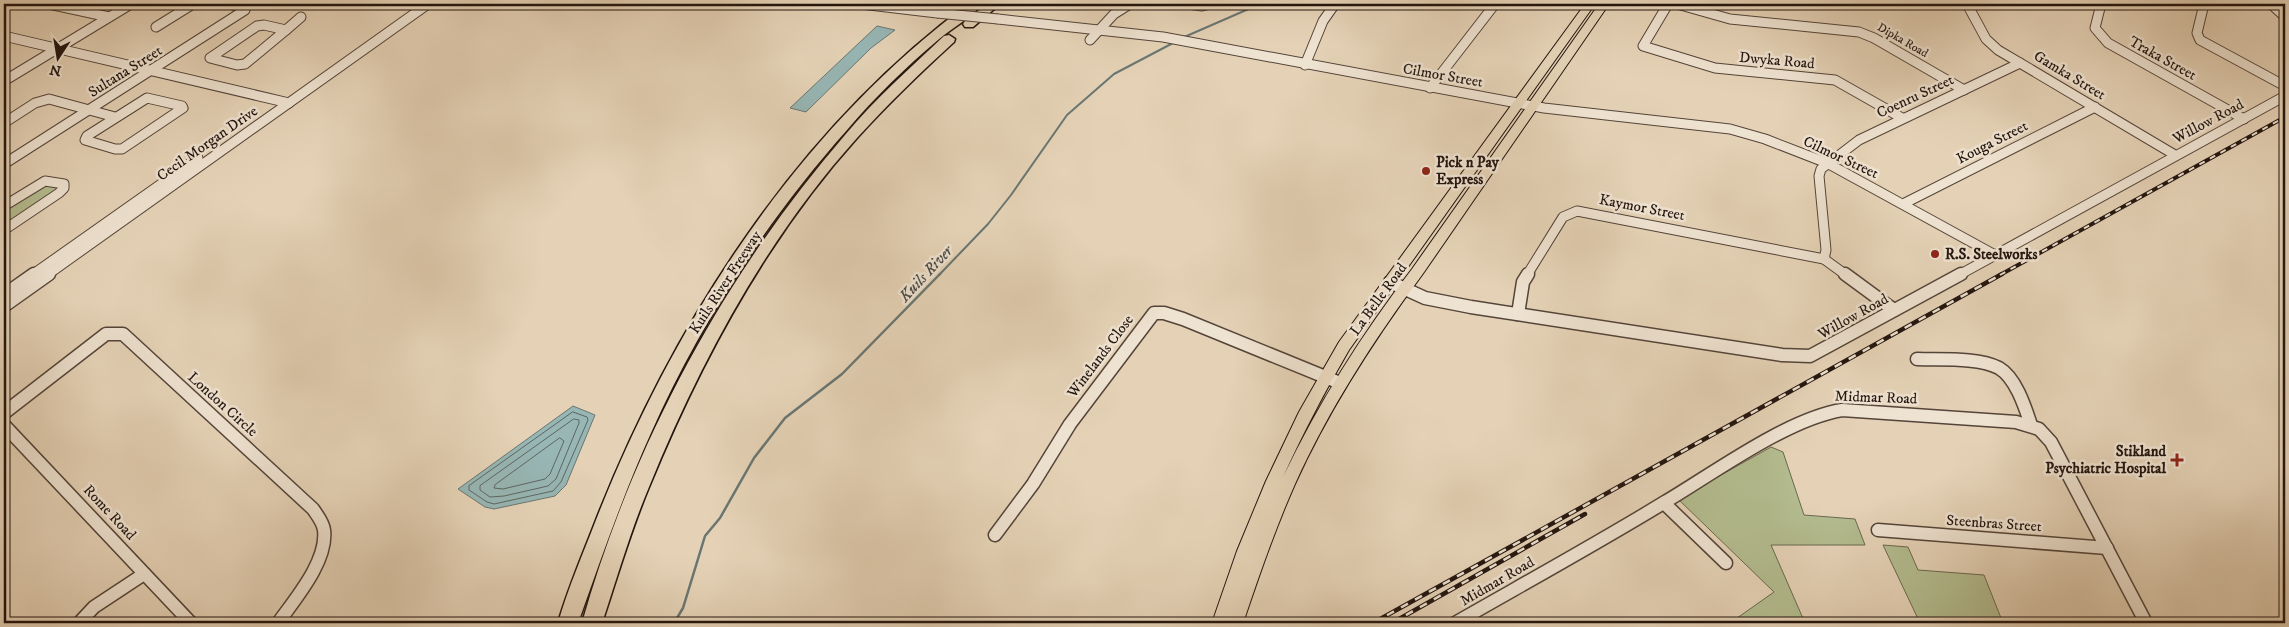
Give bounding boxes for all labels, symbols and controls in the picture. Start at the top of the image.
street label: Dipka Road [1875,20,1931,61]
north arrow [32,32,82,82]
street label: Traka Street [2126,32,2200,85]
street label: Sultana Street [85,41,166,102]
street label: Gamka Street [2030,47,2109,104]
street label: Dwyka Road [1738,48,1816,73]
street label: Cilmor Street [1401,59,1485,92]
text: N [48,60,63,80]
street label: Coenru Street [1874,70,1957,123]
street label: Willow Road [2169,95,2247,149]
street label: Cecil Morgan Drive [153,102,261,185]
street label: Kouga Street [1953,116,2031,168]
street label: Cilmor Street [1800,132,1882,183]
place label: Pick n Pay Express [1436,153,1500,189]
marker: Pick n Pay Express [1420,165,1432,177]
street label: Kaymor Street [1598,190,1686,225]
street label: Kuils River Freeway [685,226,766,337]
water label: Kuils River [894,240,958,307]
place label: R.S. Steelworks [1945,245,2037,264]
marker: R.S. Steelworks [1929,248,1941,260]
street label: La Belle Road [1346,259,1412,339]
street label: Willow Road [1814,289,1892,344]
street label: Winelands Close [1062,311,1138,402]
street label: London Circle [184,368,262,441]
street label: Midmar Road [1834,387,1918,408]
place label: Stikland Psychiatric Hospital [2045,442,2167,478]
marker: Stikland Psychiatric Hospital [2170,453,2184,467]
street label: Rome Road [79,481,140,544]
street label: Steenbras Street [1946,511,2042,536]
street label: Midmar Road [1457,552,1538,610]

